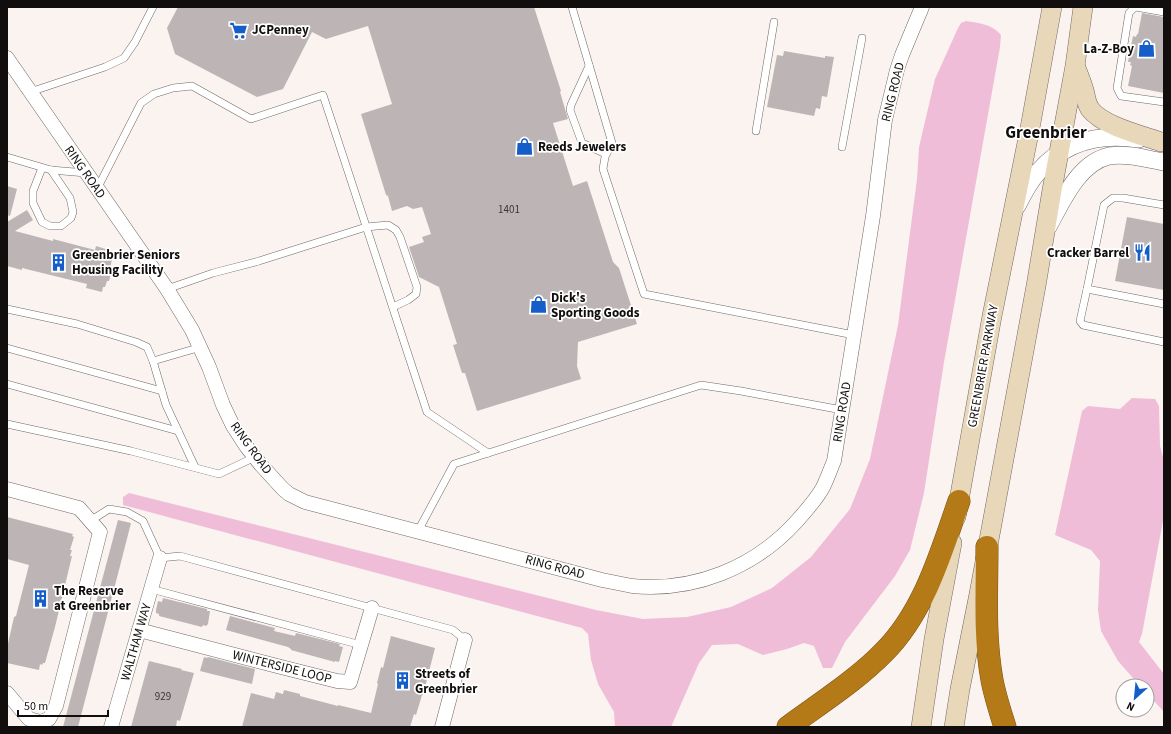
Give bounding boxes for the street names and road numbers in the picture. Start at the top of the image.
street label: RING ROAD [877,60,909,124]
street label: RING ROAD [60,142,110,202]
street label: GREENBRIER PARKWAY [963,302,1003,429]
street label: RING ROAD [828,381,856,443]
street label: RING ROAD [226,418,276,478]
street label: RING ROAD [523,550,587,584]
street label: WALTHAM WAY [116,600,156,683]
street label: WINTERSIDE LOOP [231,646,333,688]

